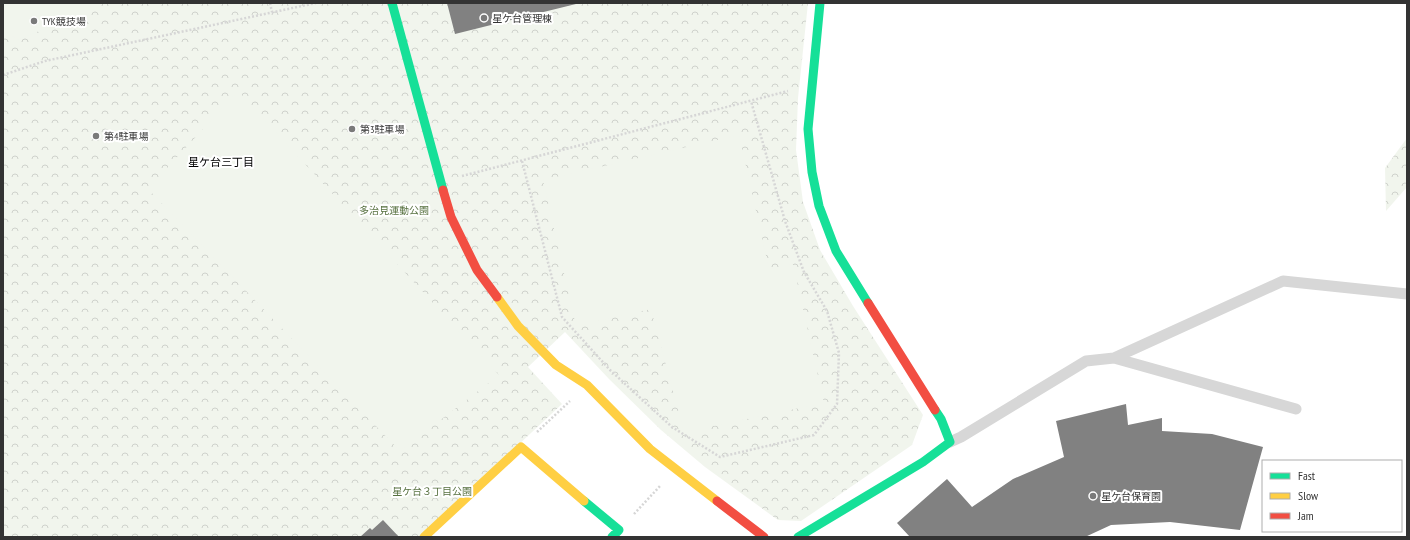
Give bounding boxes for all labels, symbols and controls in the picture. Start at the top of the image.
place label: 星ケ台管理棟 [492,12,552,25]
marker: 星ケ台管理棟 [479,13,489,23]
place label: TYK競技場 [42,15,86,28]
marker: TYK競技場 [29,16,39,26]
place label: 第3駐車場 [360,123,405,136]
marker: 第3駐車場 [347,124,357,134]
place label: 第4駐車場 [104,130,149,143]
marker: 第4駐車場 [91,131,101,141]
district label: 星ケ台三丁目 [188,155,254,169]
park label: 多治見運動公園 [359,204,429,217]
legend [1262,460,1402,532]
text: Fast [1298,468,1316,483]
park label: 星ケ台３丁目公園 [392,485,472,498]
text: Slow [1298,488,1319,503]
place label: 星ケ台保育園 [1101,490,1161,503]
marker: 星ケ台保育園 [1088,491,1098,501]
text: Jam [1297,508,1314,523]

